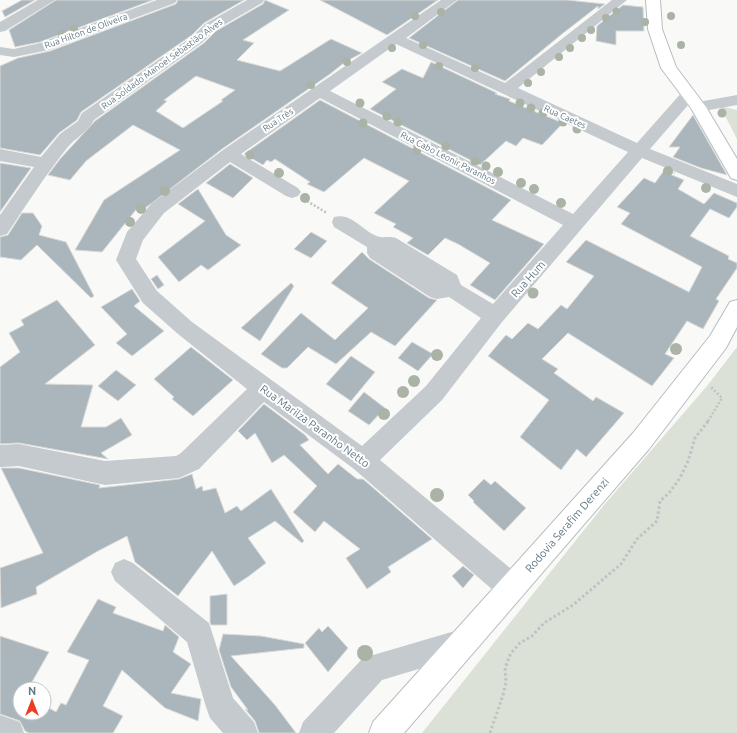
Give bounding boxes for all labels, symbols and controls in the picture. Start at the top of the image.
street label: Rua Hilton de Oliveira [43,11,129,51]
street label: Rua Soldado Manoel Sebastião Alves [100,17,225,111]
street label: Rua Caetes [542,103,588,131]
street label: Rua Três [261,106,295,134]
street label: Rua Cabo Leonir Paranhos [399,130,497,186]
street label: Rua Hum [509,258,547,300]
street label: Rua Marilza Paranho Netto [258,382,372,470]
street label: Rodovia Serafim Derenzi [523,475,611,575]
north arrow [12,681,52,721]
text: N [28,685,36,697]

